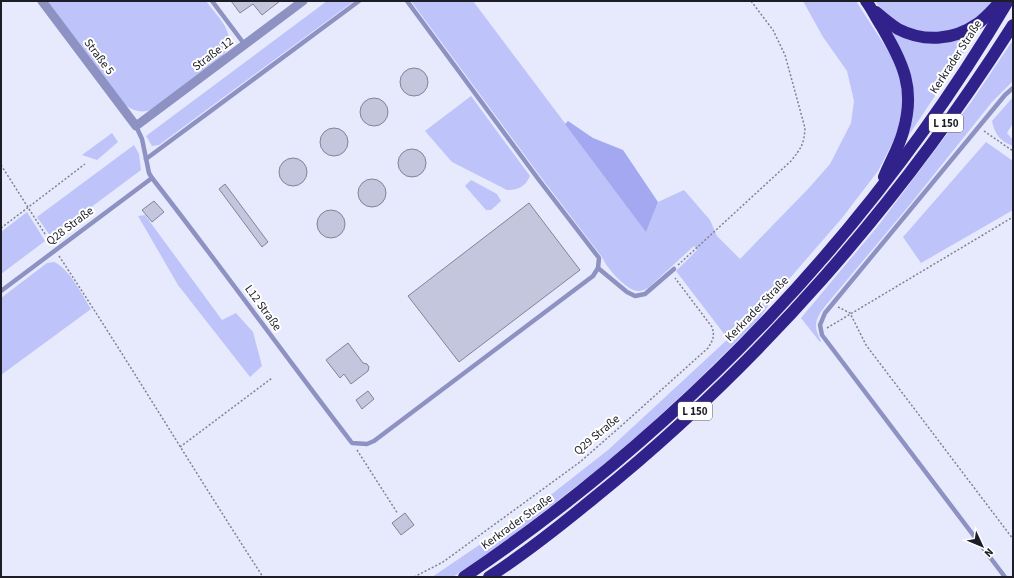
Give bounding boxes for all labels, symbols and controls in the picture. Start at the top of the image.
street label: Kerkrader Straße [926,17,986,97]
street label: Straße 12 [189,33,237,75]
street label: Straße 5 [80,35,118,79]
road number: L 150 [929,114,963,132]
street label: Q28 Straße [43,203,97,249]
street label: Kerkrader Straße [721,272,793,345]
street label: L12 Straße [241,282,286,335]
road number: L 150 [678,402,712,420]
street label: Q29 Straße [570,411,624,459]
street label: Kerkrader Straße [478,490,556,554]
north arrow [962,526,1002,566]
text: N [981,545,997,560]

